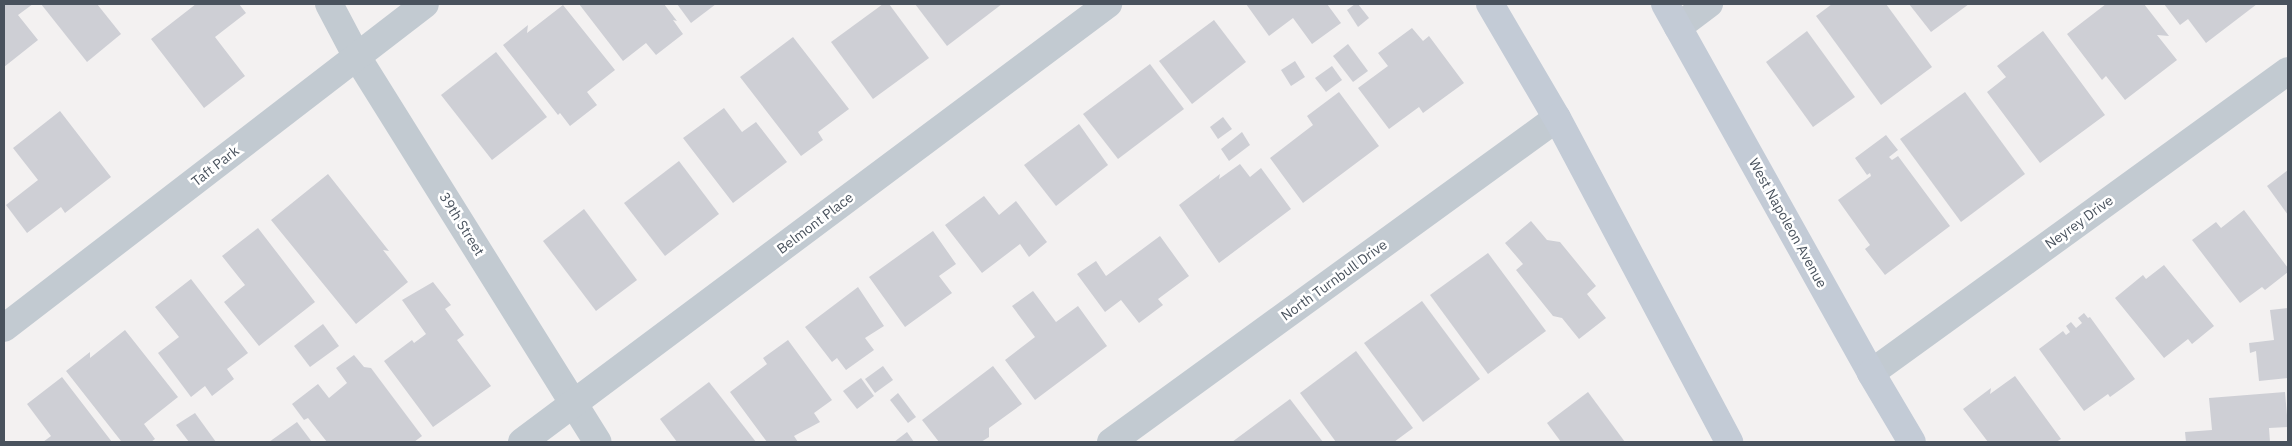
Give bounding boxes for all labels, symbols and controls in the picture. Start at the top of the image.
street label: Taft Park [188,142,242,190]
street label: West Napoleon Avenue [1745,155,1831,291]
street label: 39th Street [436,189,488,259]
street label: Belmont Place [773,189,857,257]
street label: Neyrey Drive [2042,192,2116,252]
street label: North Turnbull Drive [1278,236,1390,324]

